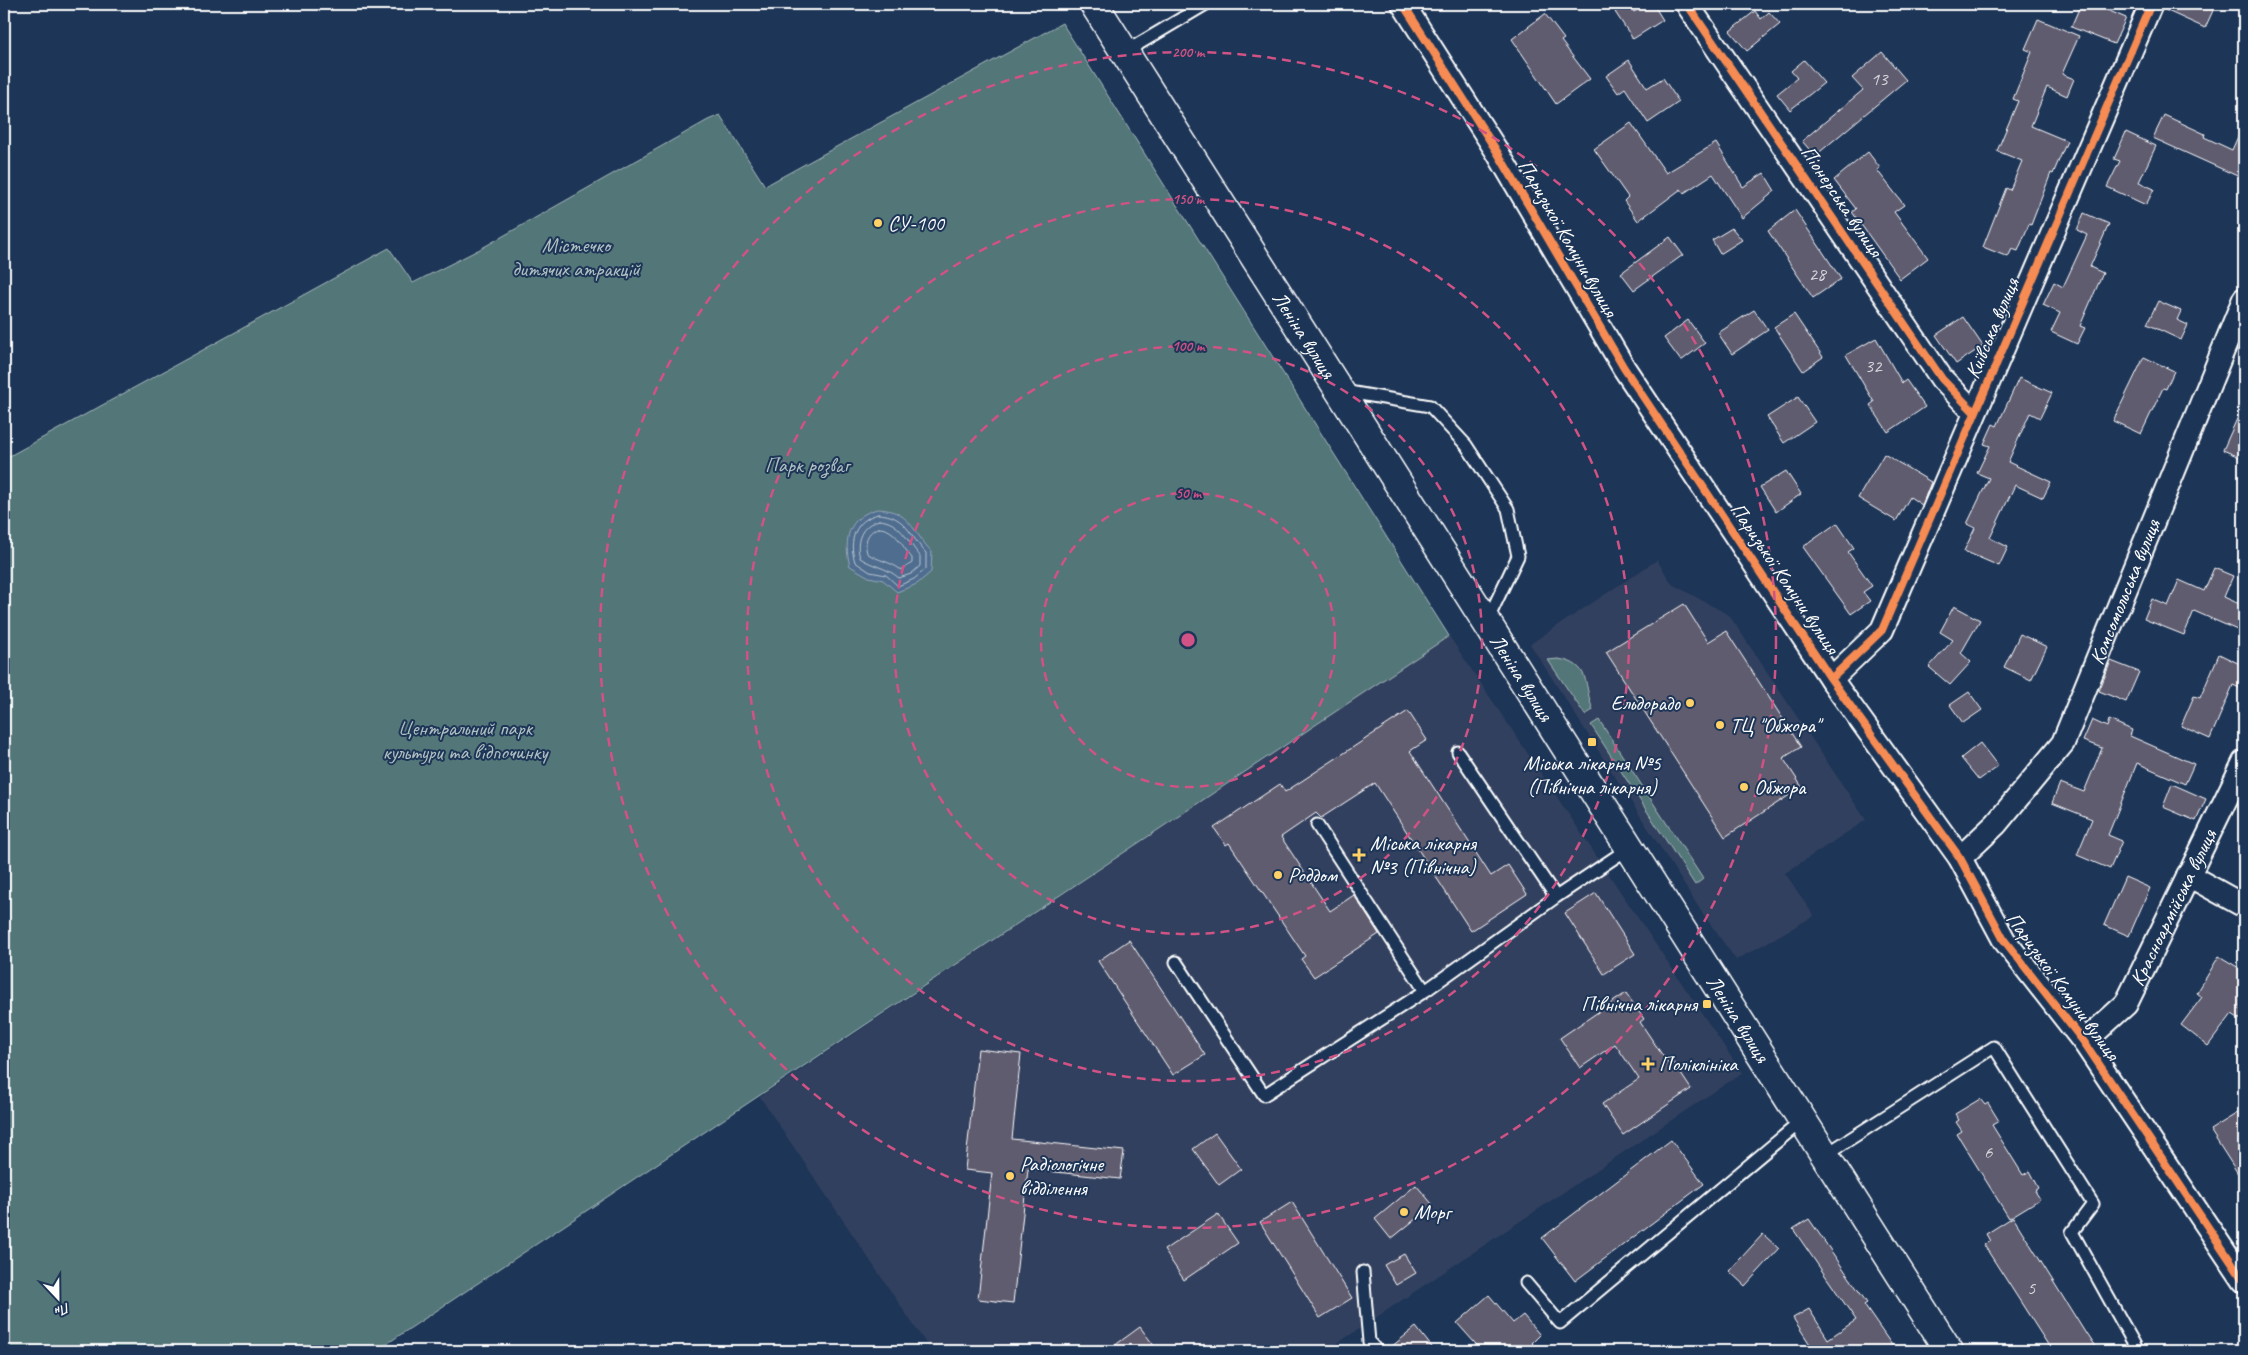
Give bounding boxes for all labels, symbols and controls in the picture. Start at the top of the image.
text: 200 m [1172,43,1206,62]
house number: 13 [1870,67,1889,91]
street label: Піонерська вулиця [1795,140,1890,263]
street label: Паризької Комуни вулиця [1512,155,1624,323]
text: 150 m [1172,190,1206,209]
place label: СУ-100 [888,210,946,236]
marker: СУ-100 [872,217,884,229]
park label: Містечко дитячих атракцій [512,232,641,282]
house number: 28 [1808,262,1828,286]
street label: Київська вулиця [1959,272,2025,382]
street label: Леніна вулиця [1267,286,1342,385]
text: 100 m [1172,337,1206,356]
house number: 32 [1864,354,1883,378]
park label: Парк розваг [765,452,852,479]
text: 50 m [1175,484,1202,503]
street label: Паризької Комуни вулиця [1725,497,1846,660]
street label: Комсомольська вулиця [2083,514,2166,668]
street label: Леніна вулиця [1484,629,1560,727]
centre of rings [1179,631,1197,649]
place label: Ельдорадо [1611,690,1682,716]
marker: Ельдорадо [1684,697,1696,709]
place label: ТЦ "Обжора" [1730,712,1824,738]
park label: Центральний парк культури та відпочинку [383,715,549,765]
marker: ТЦ "Обжора" [1714,719,1726,731]
marker: Міська лікарня №5 (Північна лікарня) [1586,736,1598,748]
place label: Міська лікарня №5 (Північна лікарня) [1523,750,1662,800]
place label: Обжора [1754,774,1807,800]
marker: Обжора [1738,781,1750,793]
street label: Красноармійська вулиця [2124,824,2223,990]
place label: Міська лікарня №3 (Північна) [1370,830,1477,880]
marker: Міська лікарня №3 (Північна) [1352,848,1366,862]
place label: Роддом [1288,862,1339,888]
marker: Роддом [1272,869,1284,881]
street label: Паризької Комуни вулиця [2000,907,2127,1067]
street label: Леніна вулиця [1701,970,1776,1069]
place label: Північна лікарня [1581,991,1698,1017]
marker: Північна лікарня [1701,998,1713,1010]
place label: Поліклініка [1659,1051,1739,1077]
marker: Поліклініка [1641,1057,1655,1071]
house number: 6 [1984,1140,1994,1164]
place label: Радіологічне відділення [1020,1151,1105,1201]
marker: Радіологічне відділення [1004,1170,1016,1182]
place label: Морг [1414,1199,1453,1225]
marker: Морг [1398,1206,1410,1218]
north arrow [32,1272,82,1322]
house number: 5 [2027,1276,2037,1300]
text: Пн [52,1299,73,1321]

